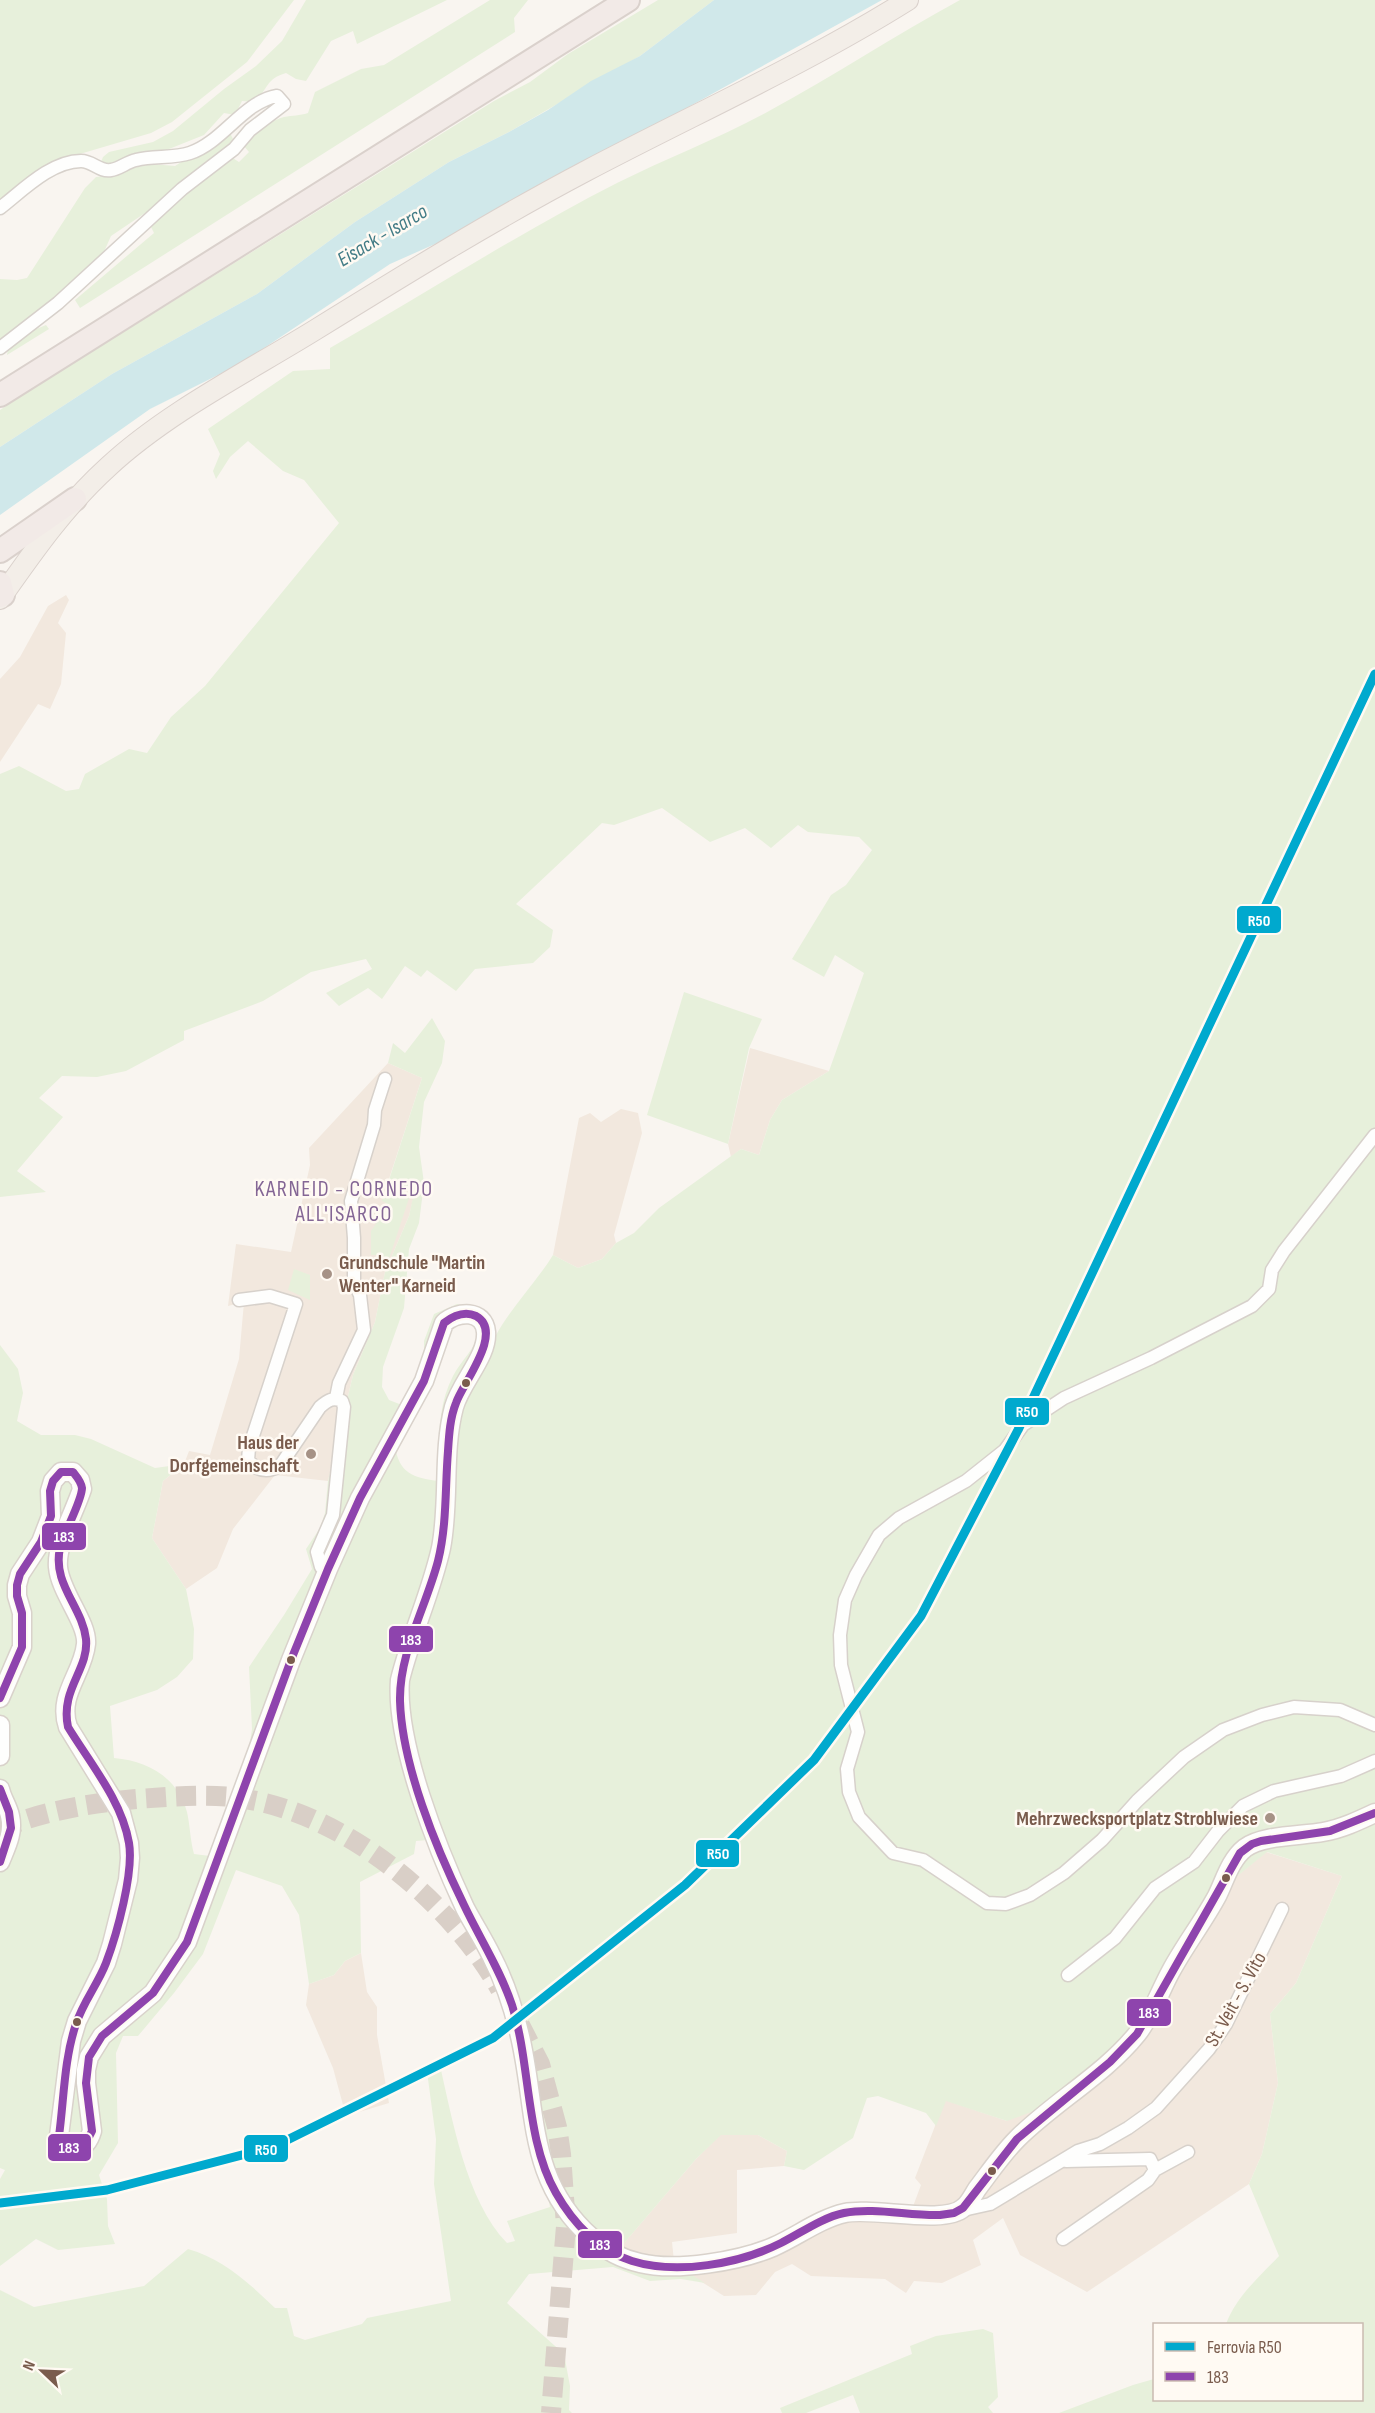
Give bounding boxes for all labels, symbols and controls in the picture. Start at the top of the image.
water label: Eisack - Isarco [333,199,432,272]
line badge: R50 [1236,905,1282,934]
text: R50 [1248,912,1270,931]
district label: KARNEID - CORNEDO ALL'ISARCO [254,1176,434,1228]
place label: Grundschule "Martin Wenter" Karneid [339,1251,485,1298]
marker: Grundschule "Martin Wenter" Karneid [320,1267,334,1281]
unlabelled marker [460,1377,472,1389]
line badge: R50 [1004,1397,1050,1426]
text: R50 [1016,1403,1038,1422]
place label: Haus der Dorfgemeinschaft [170,1431,299,1478]
marker: Haus der Dorfgemeinschaft [304,1447,318,1461]
line badge: 183 [41,1522,87,1551]
text: 183 [54,1528,75,1547]
line badge: 183 [388,1625,434,1653]
text: 183 [401,1631,422,1650]
unlabelled marker [285,1654,297,1666]
place label: Mehrzwecksportplatz Stroblwiese [1016,1807,1258,1831]
marker: Mehrzwecksportplatz Stroblwiese [1263,1811,1277,1825]
line badge: R50 [695,1839,740,1868]
text: R50 [707,1845,729,1864]
unlabelled marker [1220,1872,1232,1884]
street label: St. Veit - S. Vito [1200,1948,1272,2051]
line badge: 183 [1126,1998,1172,2027]
text: 183 [1139,2004,1160,2023]
unlabelled marker [71,2016,83,2028]
line badge: 183 [47,2133,92,2162]
line badge: R50 [243,2134,289,2163]
text: 183 [59,2139,80,2158]
text: R50 [255,2141,277,2160]
unlabelled marker [986,2165,998,2177]
line badge: 183 [577,2230,623,2259]
text: 183 [590,2236,611,2255]
legend [1153,2323,1363,2401]
text: Ferrovia R50 [1207,2337,1282,2358]
north arrow [12,2341,72,2401]
text: N [19,2358,40,2373]
text: 183 [1207,2367,1229,2388]

